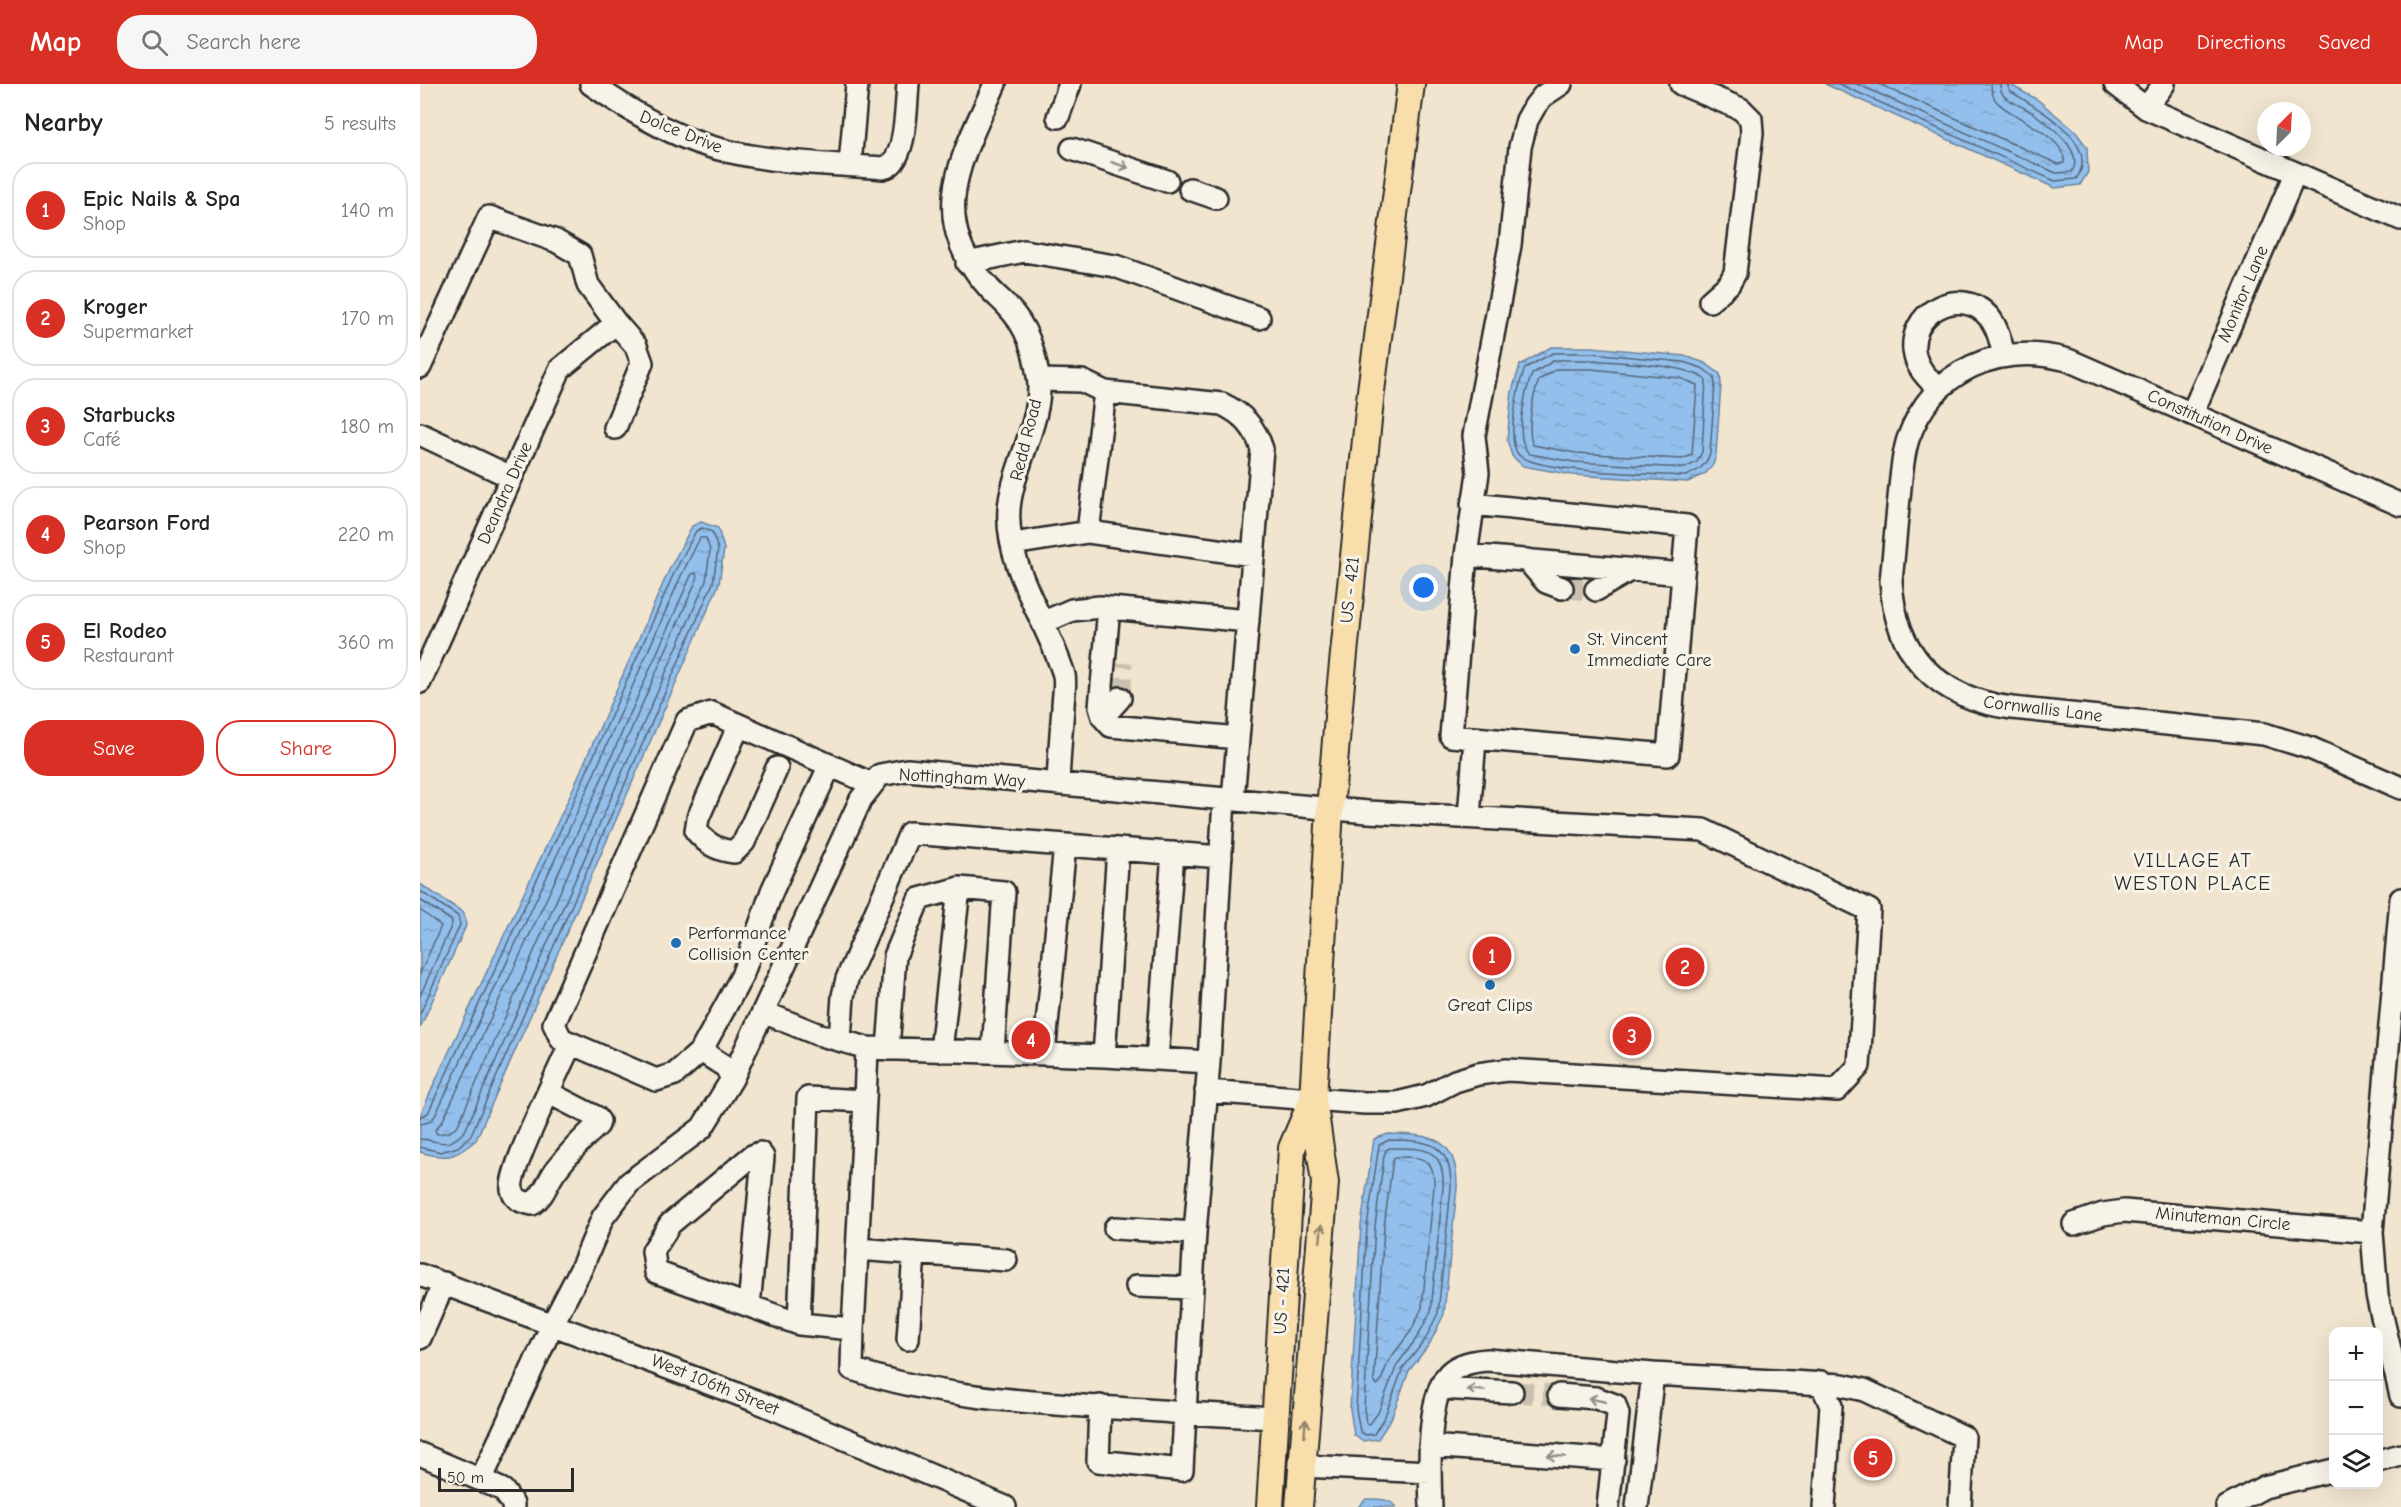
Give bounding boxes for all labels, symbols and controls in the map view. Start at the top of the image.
search box [117,15,537,69]
text: Map [30,26,81,58]
icon: search [138,26,171,59]
text: Search here [186,29,301,55]
text: Map [2124,30,2164,54]
text: Directions [2197,30,2286,54]
text: Saved [2319,30,2371,54]
north arrow [2257,102,2311,156]
street label: Dolce Drive [637,106,725,158]
text: Nearby [24,108,103,138]
text: 5 results [324,112,396,135]
one-way arrow [1110,161,1129,172]
text: Epic Nails & Spa [83,186,241,212]
text: 1 [42,199,49,222]
text: 140 m [341,199,394,222]
text: Shop [83,212,126,235]
street label: Monitor Lane [2213,243,2273,345]
text: Kroger [83,294,147,320]
text: 2 [41,307,50,330]
text: 170 m [341,307,394,330]
text: Supermarket [83,320,193,343]
street label: Constitution Drive [2144,385,2276,459]
street label: Redd Road [1006,397,1046,483]
text: Starbucks [83,402,175,428]
text: 3 [41,415,50,438]
text: 180 m [340,415,394,438]
text: Café [83,428,121,451]
street label: Deandra Drive [473,438,537,548]
text: Pearson Ford [83,510,210,536]
text: 4 [41,523,50,546]
text: 220 m [338,523,394,546]
text: Shop [83,536,126,559]
street label: US - 421 [1336,556,1364,624]
your location [1409,573,1438,602]
text: El Rodeo [83,618,167,644]
place label: St. Vincent Immediate Care [1587,629,1712,671]
text: 5 [40,631,51,654]
text: 360 m [338,631,394,654]
marker: St. Vincent Immediate Care [1568,642,1582,656]
text: Restaurant [83,644,173,667]
street label: Cornwallis Lane [1982,691,2104,727]
button: Save [24,720,204,776]
button: Share [216,720,396,776]
street label: Nottingham Way [898,764,1027,792]
district label: VILLAGE AT WESTON PLACE [2114,849,2272,895]
place label: Performance Collision Center [688,923,809,965]
pin: 1 [1472,934,1512,978]
marker: Performance Collision Center [669,936,683,950]
pin: 2 [1666,944,1704,990]
marker: Great Clips [1483,978,1497,992]
place label: Great Clips [1447,995,1533,1016]
pin: 3 [1612,1014,1652,1058]
pin: 4 [1012,1018,1050,1062]
street label: Minuteman Circle [2155,1203,2291,1235]
one-way arrow [1316,1224,1327,1244]
street label: US - 421 [1270,1267,1294,1335]
map controls [2329,1327,2383,1489]
button: + [2329,1327,2383,1381]
street label: West 106th Street [648,1350,783,1420]
button: − [2329,1381,2383,1435]
one-way arrow [1467,1385,1486,1396]
one-way arrow [1588,1394,1608,1405]
one-way arrow [1300,1418,1311,1438]
button: layers [2329,1435,2383,1489]
pin: 5 [1854,1436,1892,1480]
one-way arrow [1547,1450,1566,1461]
scale bar [438,1465,574,1492]
text: 50 m [447,1469,484,1487]

